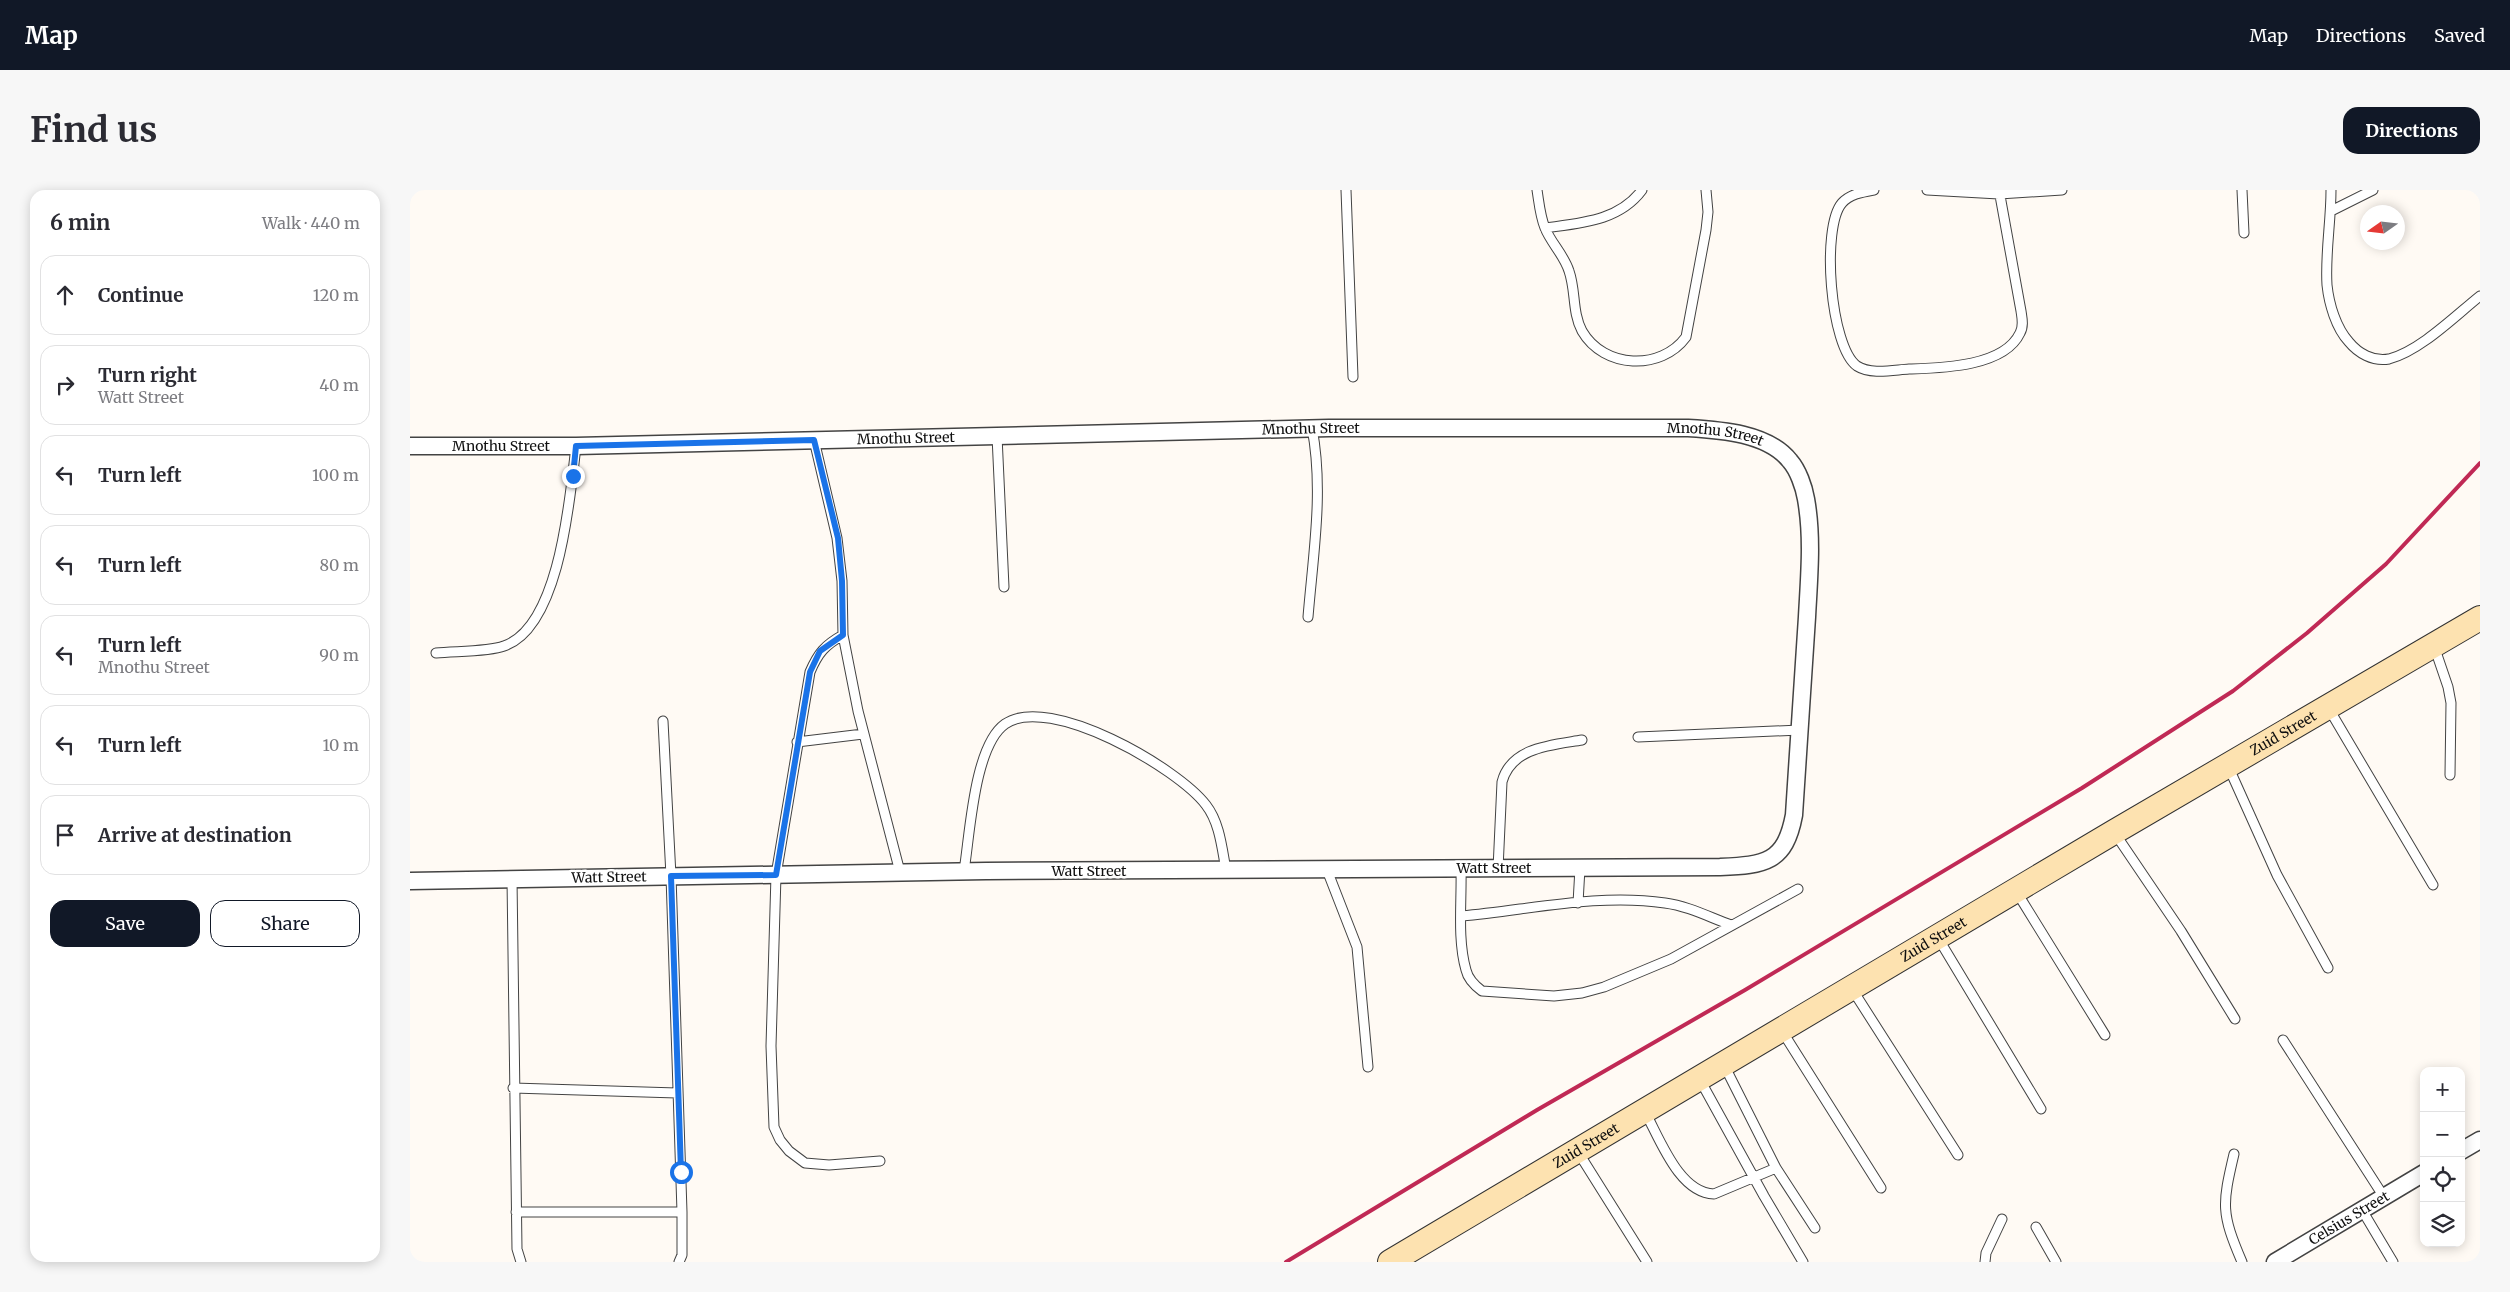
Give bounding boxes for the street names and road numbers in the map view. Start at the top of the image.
street label: Mnothu Street [1262,419,1360,439]
street label: Mnothu Street [1667,419,1767,450]
street label: Mnothu Street [857,428,956,448]
street label: Mnothu Street [452,437,550,455]
street label: Zuid Street [2247,706,2320,760]
street label: Watt Street [1455,859,1532,877]
street label: Watt Street [1050,862,1127,880]
street label: Watt Street [570,867,647,887]
street label: Zuid Street [1897,912,1970,966]
street label: Zuid Street [1550,1119,1623,1172]
street label: Celsius Street [2305,1187,2393,1249]

